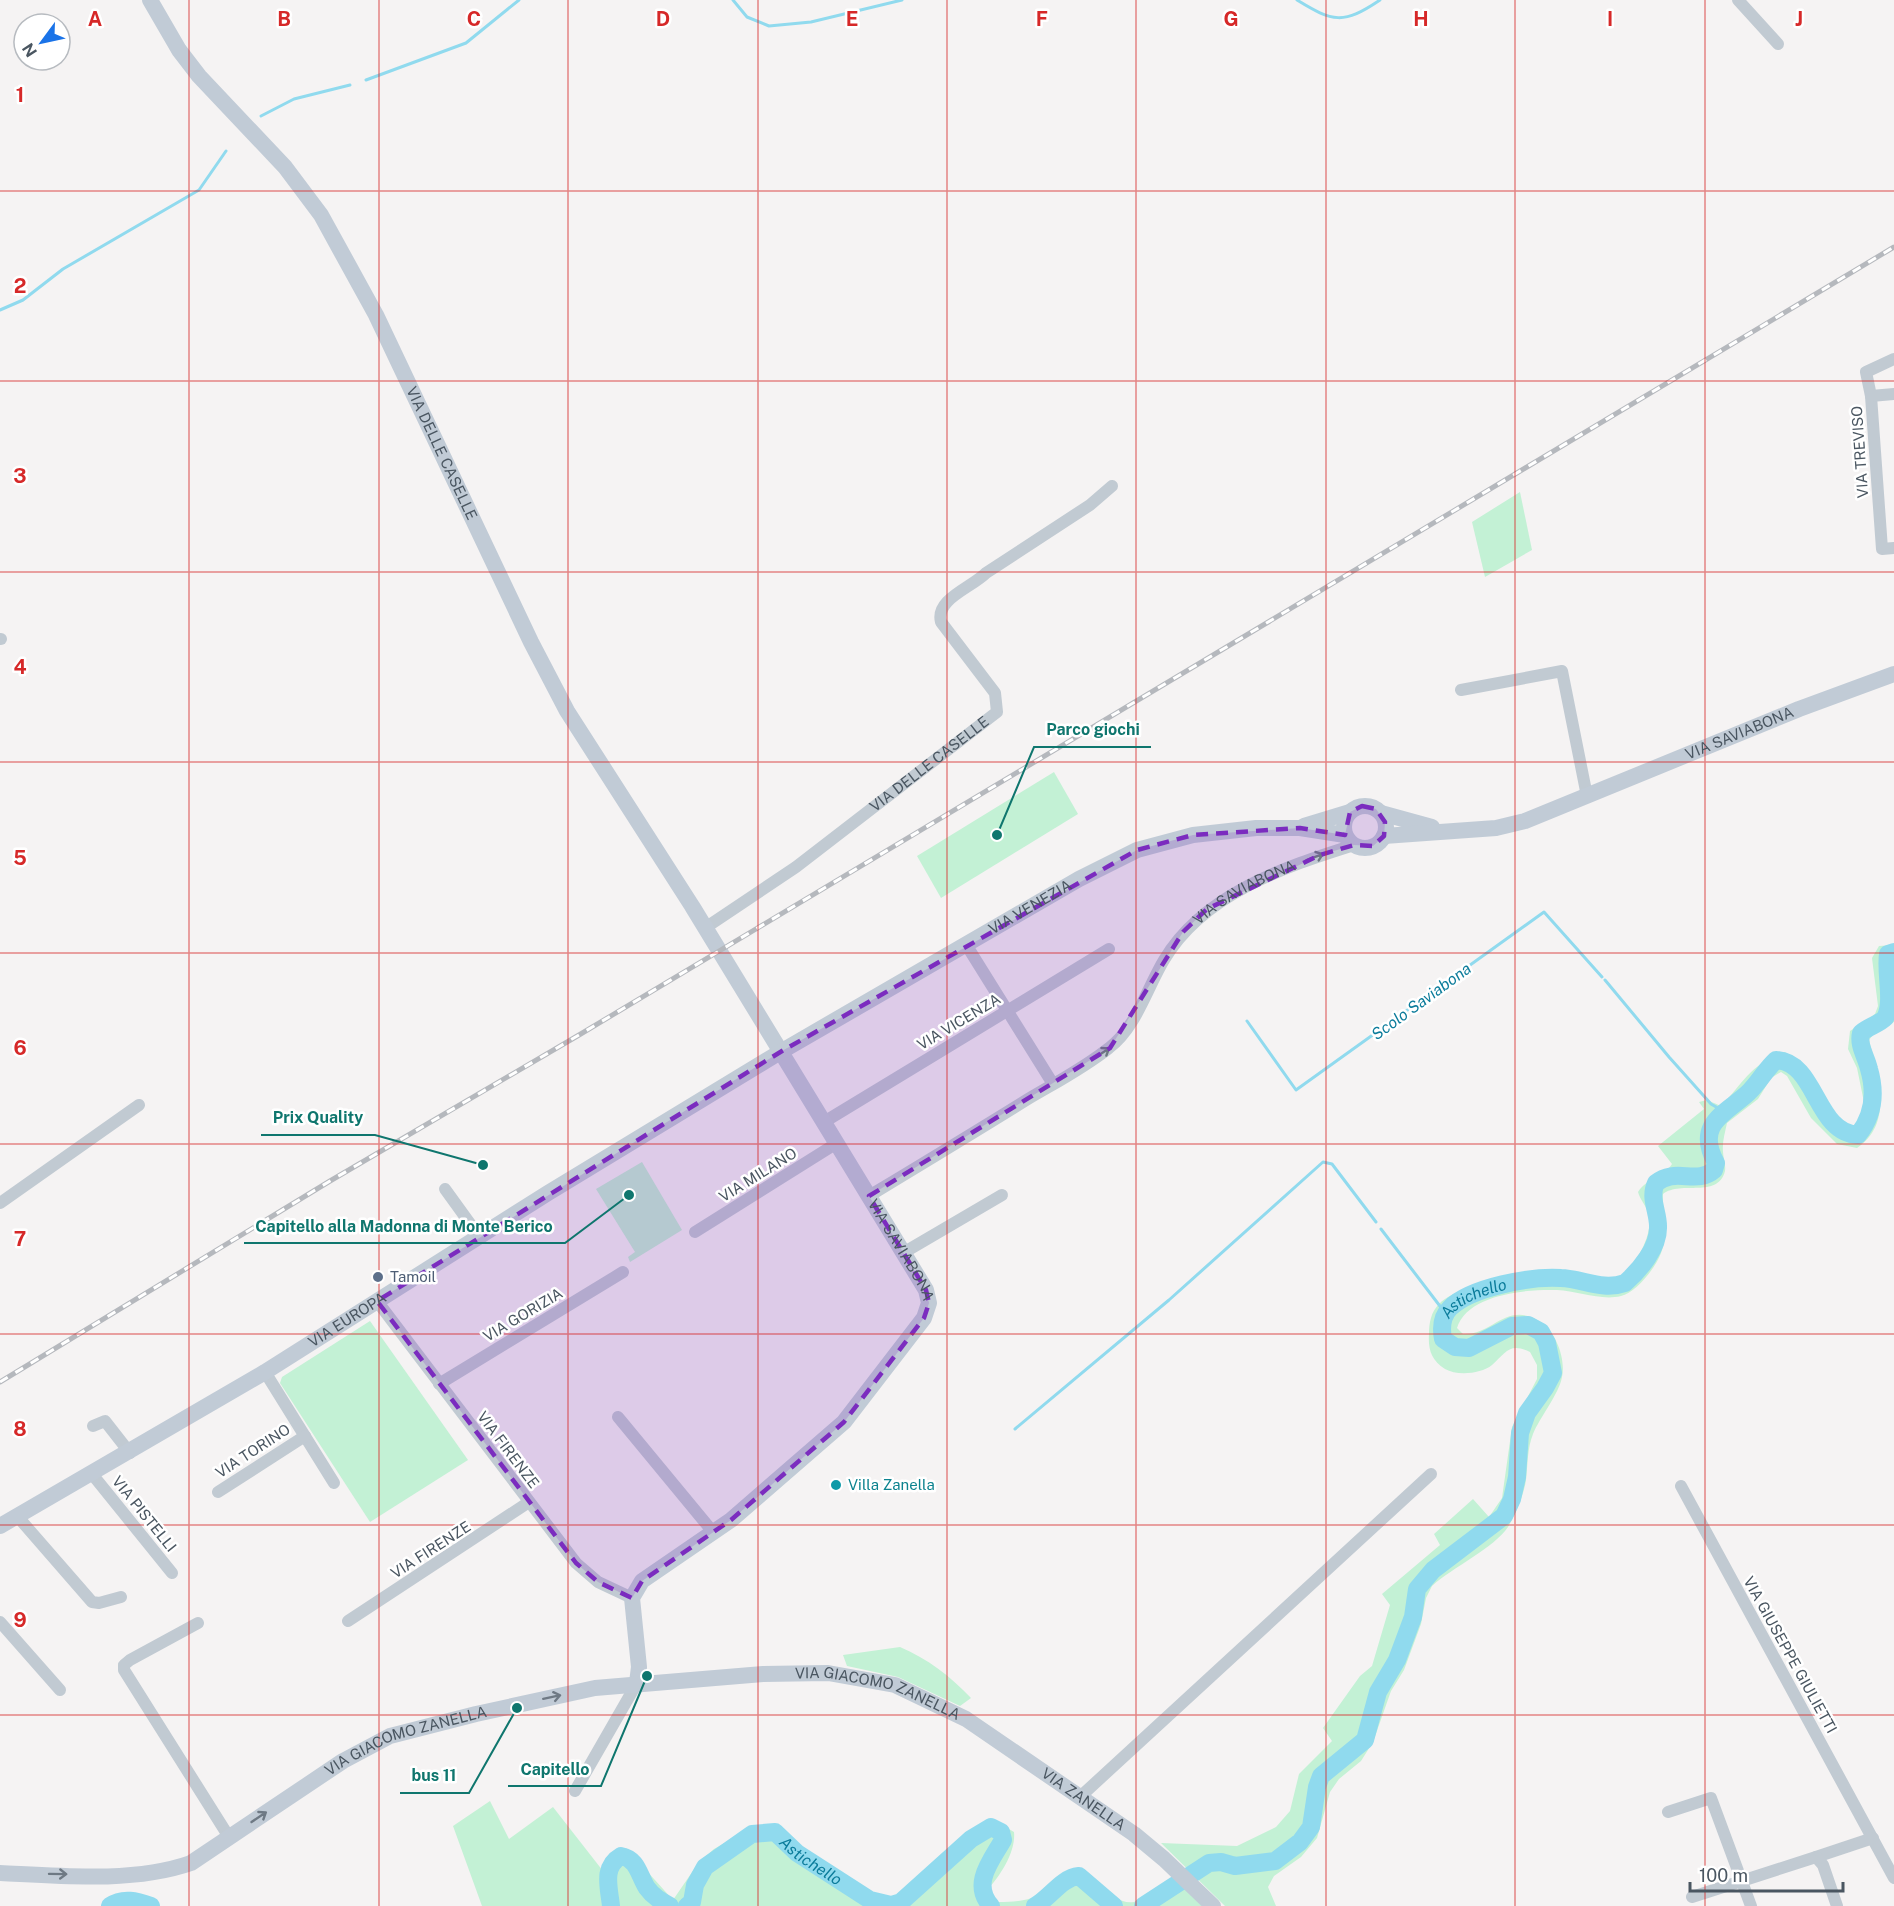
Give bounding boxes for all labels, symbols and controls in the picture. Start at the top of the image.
text: A [88,7,102,31]
text: B [277,7,291,31]
text: C [467,7,481,31]
text: D [656,7,670,31]
text: E [846,7,858,31]
text: F [1036,7,1048,31]
text: G [1223,7,1239,31]
text: H [1413,7,1429,31]
text: I [1607,7,1613,31]
text: J [1795,7,1803,31]
north arrow [12,12,72,72]
text: N [18,39,41,60]
text: 1 [16,83,24,107]
text: 2 [14,274,26,298]
street label: VIA DELLE CASELLE [403,384,481,522]
street label: VIA TREVISO [1848,405,1871,499]
text: 3 [13,464,27,488]
text: 4 [13,655,27,679]
street label: VIA SAVIABONA [1683,703,1796,763]
street label: VIA DELLE CASELLE [866,713,992,815]
callout: Parco giochi [1034,713,1151,747]
text: Parco giochi [1046,720,1140,739]
text: 5 [13,846,27,870]
one-way arrow [1306,851,1324,862]
street label: VIA SAVIABONA [1189,856,1298,928]
street label: VIA VENEZIA [986,876,1075,937]
water label: Scolo Saviabona [1368,959,1475,1044]
street label: VIA VICENZA [914,990,1004,1053]
text: 6 [13,1036,27,1060]
one-way arrow [1093,1046,1110,1058]
callout: Prix Quality [261,1101,375,1135]
text: Prix Quality [273,1108,363,1127]
street label: VIA MILANO [716,1144,800,1205]
street label: VIA SAVIABONA [865,1196,937,1303]
callout: Capitello alla Madonna di Monte Berico [244,1209,565,1243]
text: Capitello alla Madonna di Monte Berico [255,1217,553,1236]
text: 7 [14,1227,26,1251]
place label: Tamoil [390,1268,436,1285]
marker: Tamoil [371,1270,385,1284]
water label: Astichello [1437,1275,1509,1322]
street label: VIA GORIZIA [480,1284,566,1345]
street label: VIA EUROPA [305,1288,389,1350]
street label: VIA FIRENZE [474,1408,543,1491]
text: 8 [13,1417,27,1441]
street label: VIA TORINO [212,1420,293,1481]
street label: VIA PISTELLI [109,1473,180,1555]
place label: Villa Zanella [848,1476,935,1493]
marker: Villa Zanella [829,1478,843,1492]
street label: VIA FIRENZE [388,1518,474,1582]
street label: VIA GIUSEPPE GIULIETTI [1740,1574,1841,1736]
text: 9 [13,1608,27,1632]
street label: VIA GIACOMO ZANELLA [795,1663,964,1723]
one-way arrow [542,1691,561,1702]
street label: VIA GIACOMO ZANELLA [322,1703,489,1779]
callout: Capitello [508,1752,601,1786]
callout: bus 11 [400,1759,469,1793]
text: Capitello [521,1760,589,1779]
street label: VIA ZANELLA [1039,1764,1129,1834]
text: bus 11 [412,1766,456,1785]
one-way arrow [250,1811,267,1823]
water label: Astichello [776,1833,846,1890]
scale bar [1690,1855,1843,1893]
text: 100 m [1699,1865,1748,1886]
one-way arrow [48,1868,68,1880]

